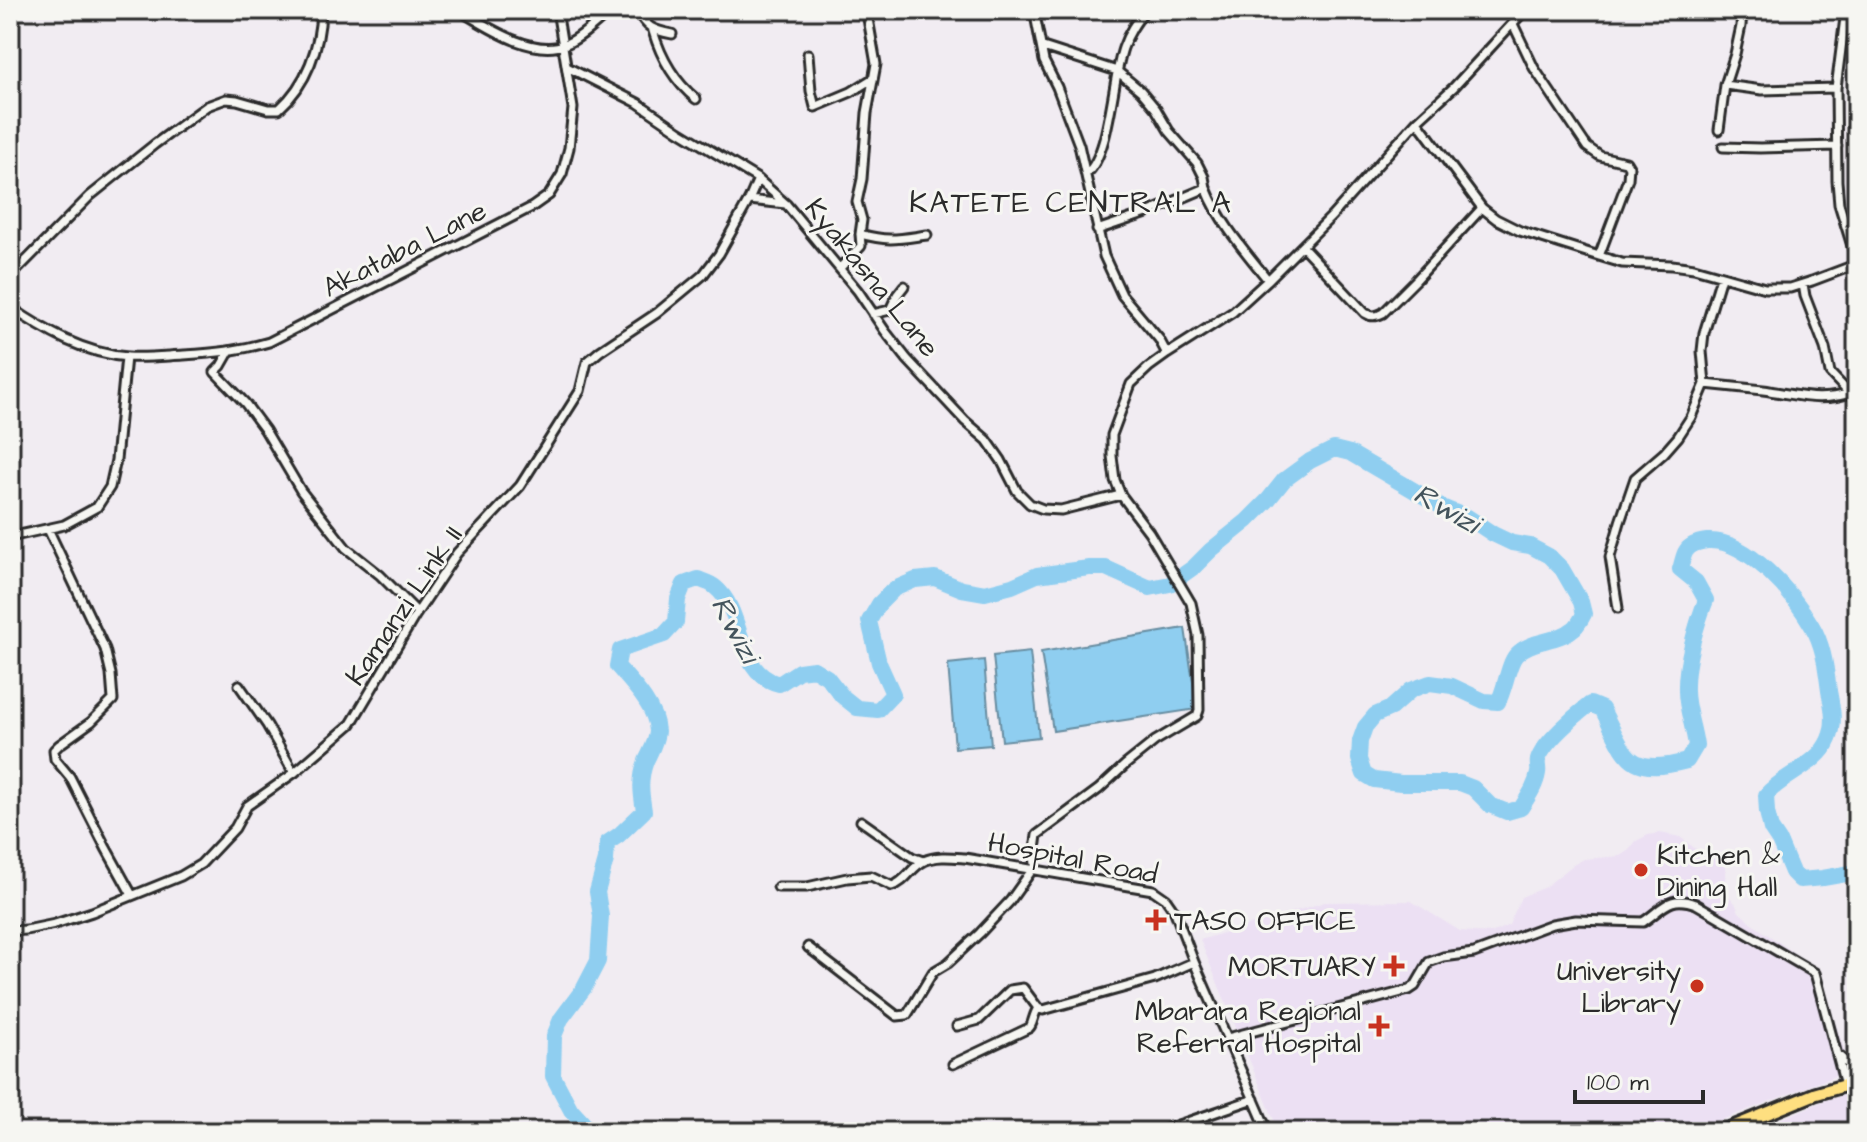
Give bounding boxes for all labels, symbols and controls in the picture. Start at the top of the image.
district label: KATETE CENTRAL A [909,182,1233,224]
street label: Kyakasna Lane [794,190,948,367]
street label: Akataba Lane [316,191,493,307]
water label: Rwizi [1406,473,1490,546]
street label: Kamanzi Link II [336,518,472,693]
water label: Rwizi [700,589,772,673]
street label: Hospital Road [985,823,1161,894]
place label: Kitchen & Dining Hall [1657,836,1780,908]
marker: Kitchen & Dining Hall [1632,861,1650,879]
place label: TASO OFFICE [1174,902,1356,941]
marker: TASO OFFICE [1145,909,1167,931]
place label: MORTUARY [1228,948,1376,987]
place label: University Library [1557,952,1681,1025]
marker: MORTUARY [1383,955,1405,977]
marker: University Library [1688,977,1706,995]
place label: Mbarara Regional Referral Hospital [1135,992,1361,1063]
marker: Mbarara Regional Referral Hospital [1368,1015,1390,1037]
scale bar [1575,1054,1703,1104]
text: 100 m [1587,1066,1649,1100]

